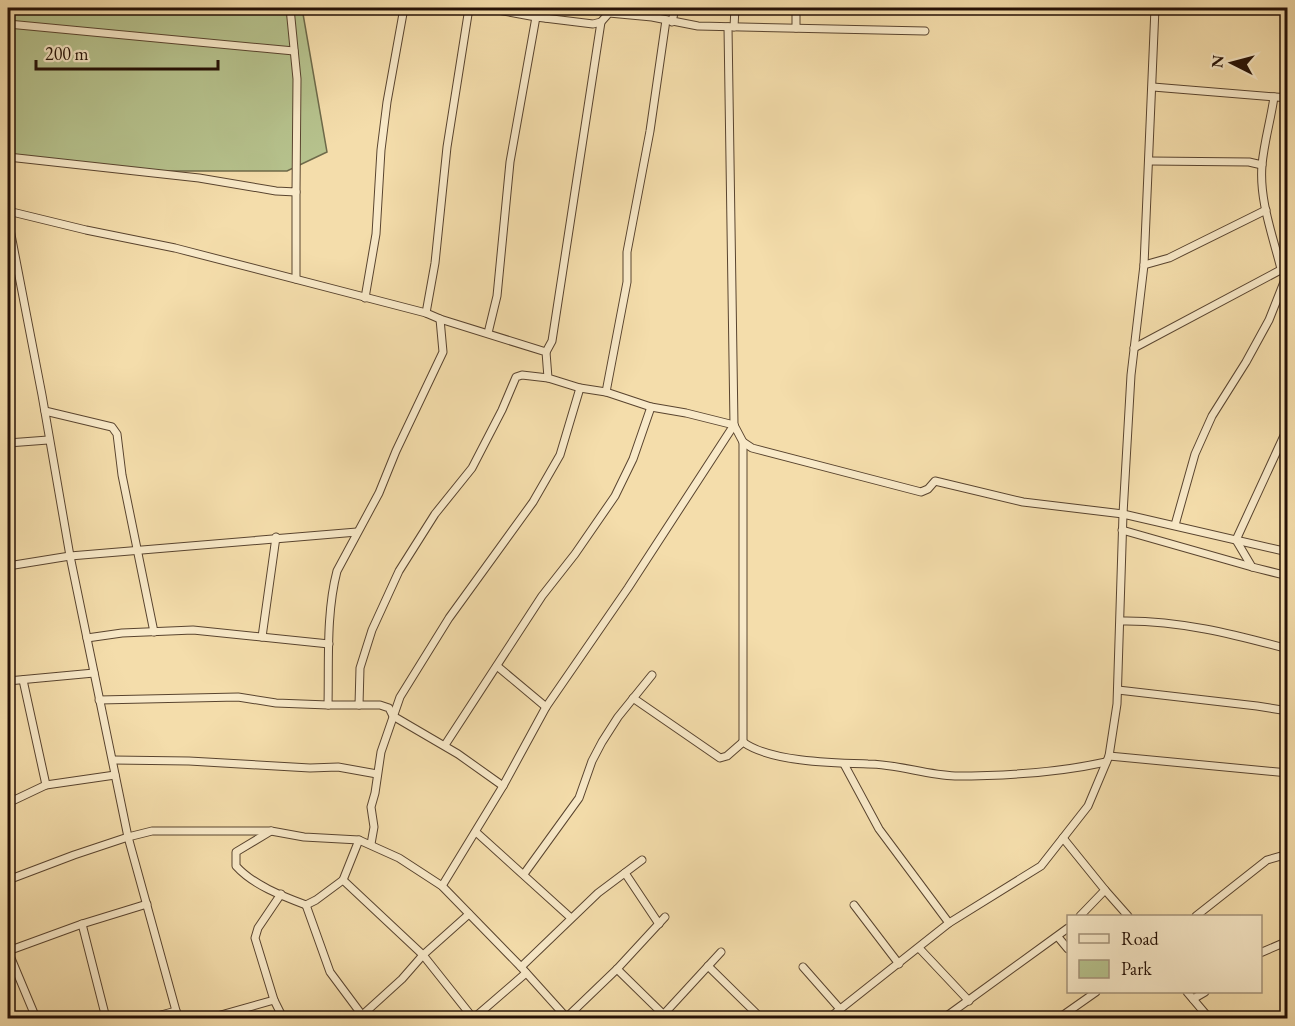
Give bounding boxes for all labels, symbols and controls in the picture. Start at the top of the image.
scale bar [36,33,218,71]
north arrow [1202,33,1262,93]
text: 200 m [45,42,89,65]
text: N [1206,54,1229,69]
legend [1067,915,1262,993]
text: Road [1121,927,1160,950]
text: Park [1121,957,1152,980]

